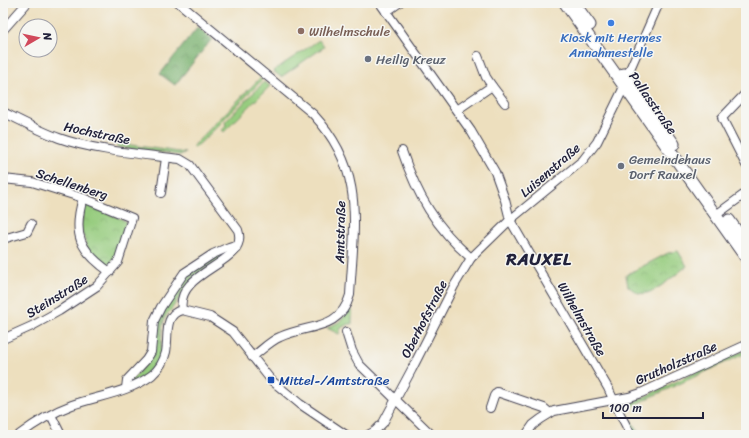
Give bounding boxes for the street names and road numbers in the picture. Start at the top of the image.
street label: Pallasstraße [623,67,683,140]
street label: Hochstraße [62,115,132,151]
street label: Luisenstraße [514,137,586,203]
street label: Schellenberg [33,162,111,207]
street label: Amtstraße [328,200,352,265]
street label: Steinstraße [21,268,93,324]
street label: Oberhofstraße [394,275,454,362]
street label: Wilhelmstraße [551,277,613,361]
street label: Grutholzstraße [631,334,721,391]

